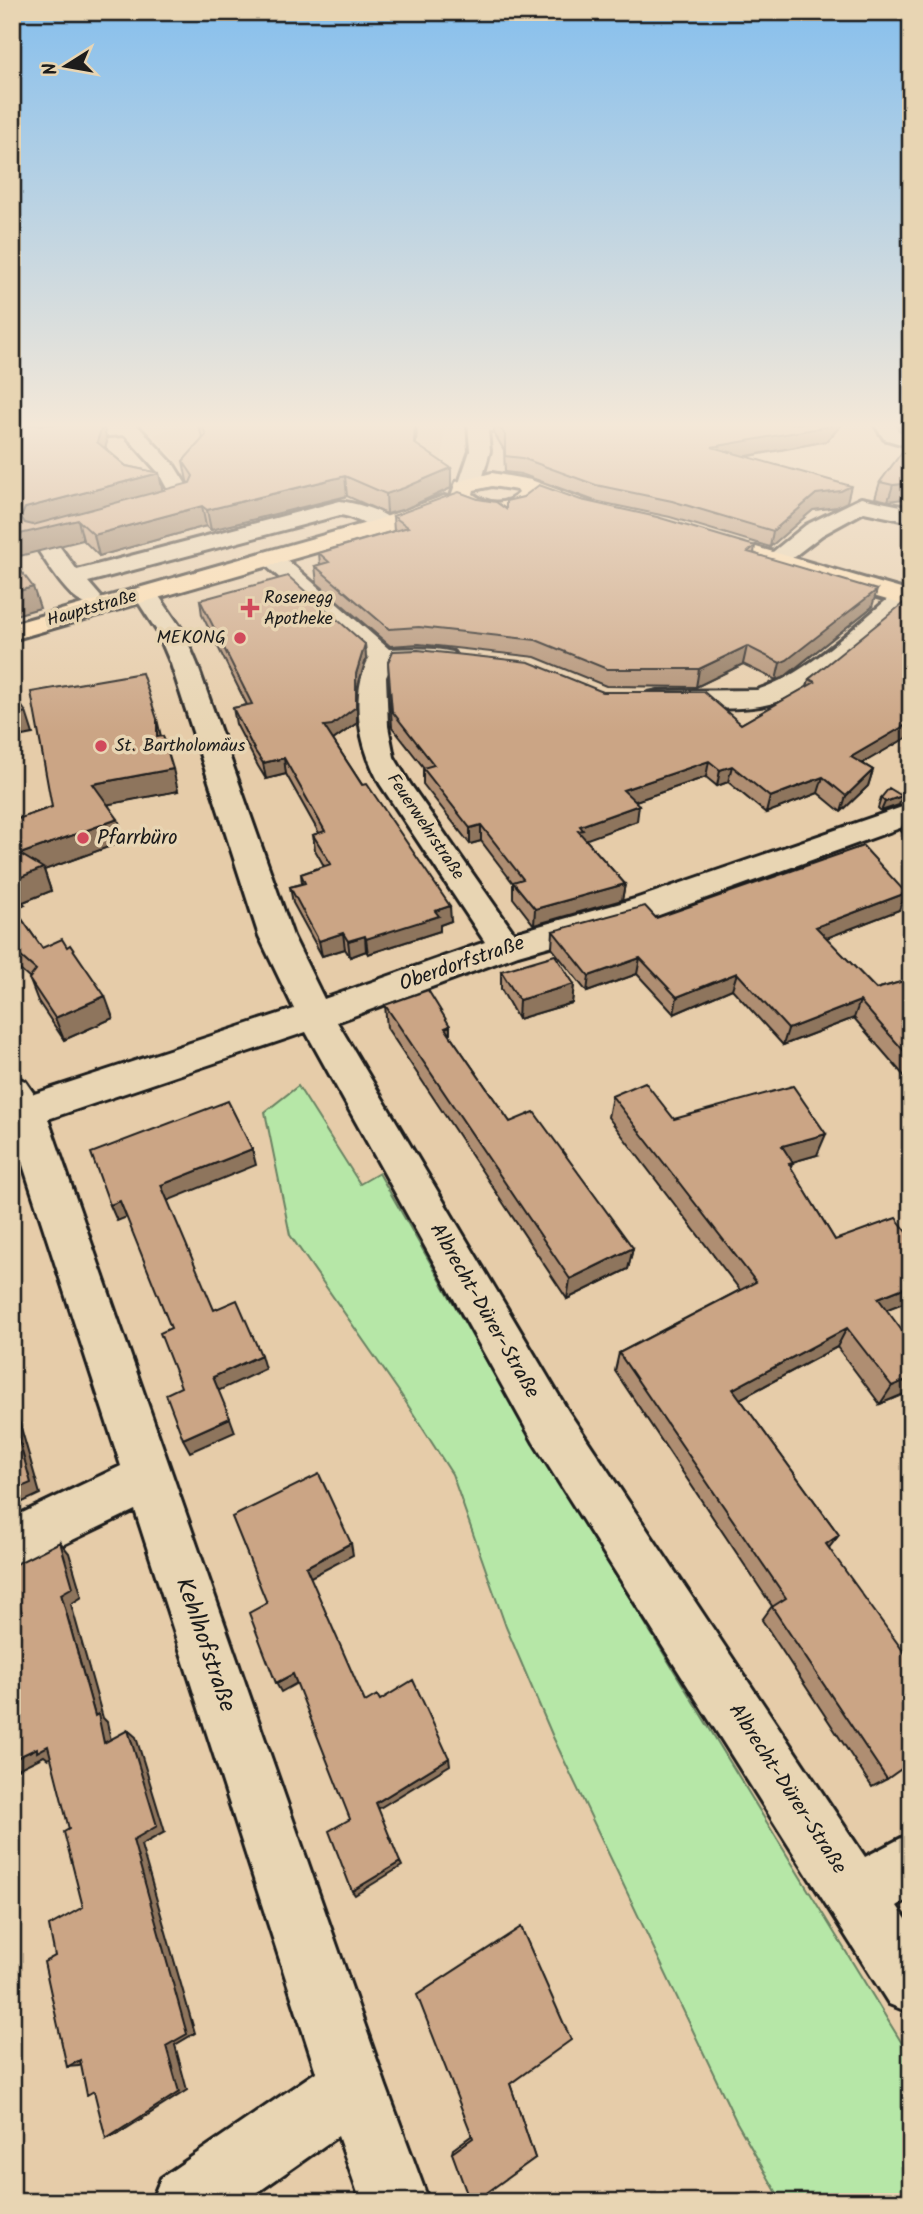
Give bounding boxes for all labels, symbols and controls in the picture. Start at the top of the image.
north arrow [32,32,102,102]
text: N [35,60,67,78]
street label: Hauptstraße [44,582,140,636]
place label: Rosenegg Apotheke [264,584,333,634]
marker: Rosenegg Apotheke [242,600,258,616]
place label: MEKONG [156,624,226,653]
marker: MEKONG [232,630,248,646]
place label: St. Bartholomäus [115,732,246,761]
marker: St. Bartholomäus [93,738,109,754]
street label: Feuerwehrstraße [378,768,472,886]
place label: Pfarrbüro [97,822,178,855]
marker: Pfarrbüro [75,830,91,846]
street label: Oberdorfstraße [395,927,530,1001]
street label: Albrecht-Dürer-Straße [420,1217,548,1406]
street label: Kehlhofstraße [164,1572,246,1718]
street label: Albrecht-Dürer-Straße [719,1697,855,1882]

